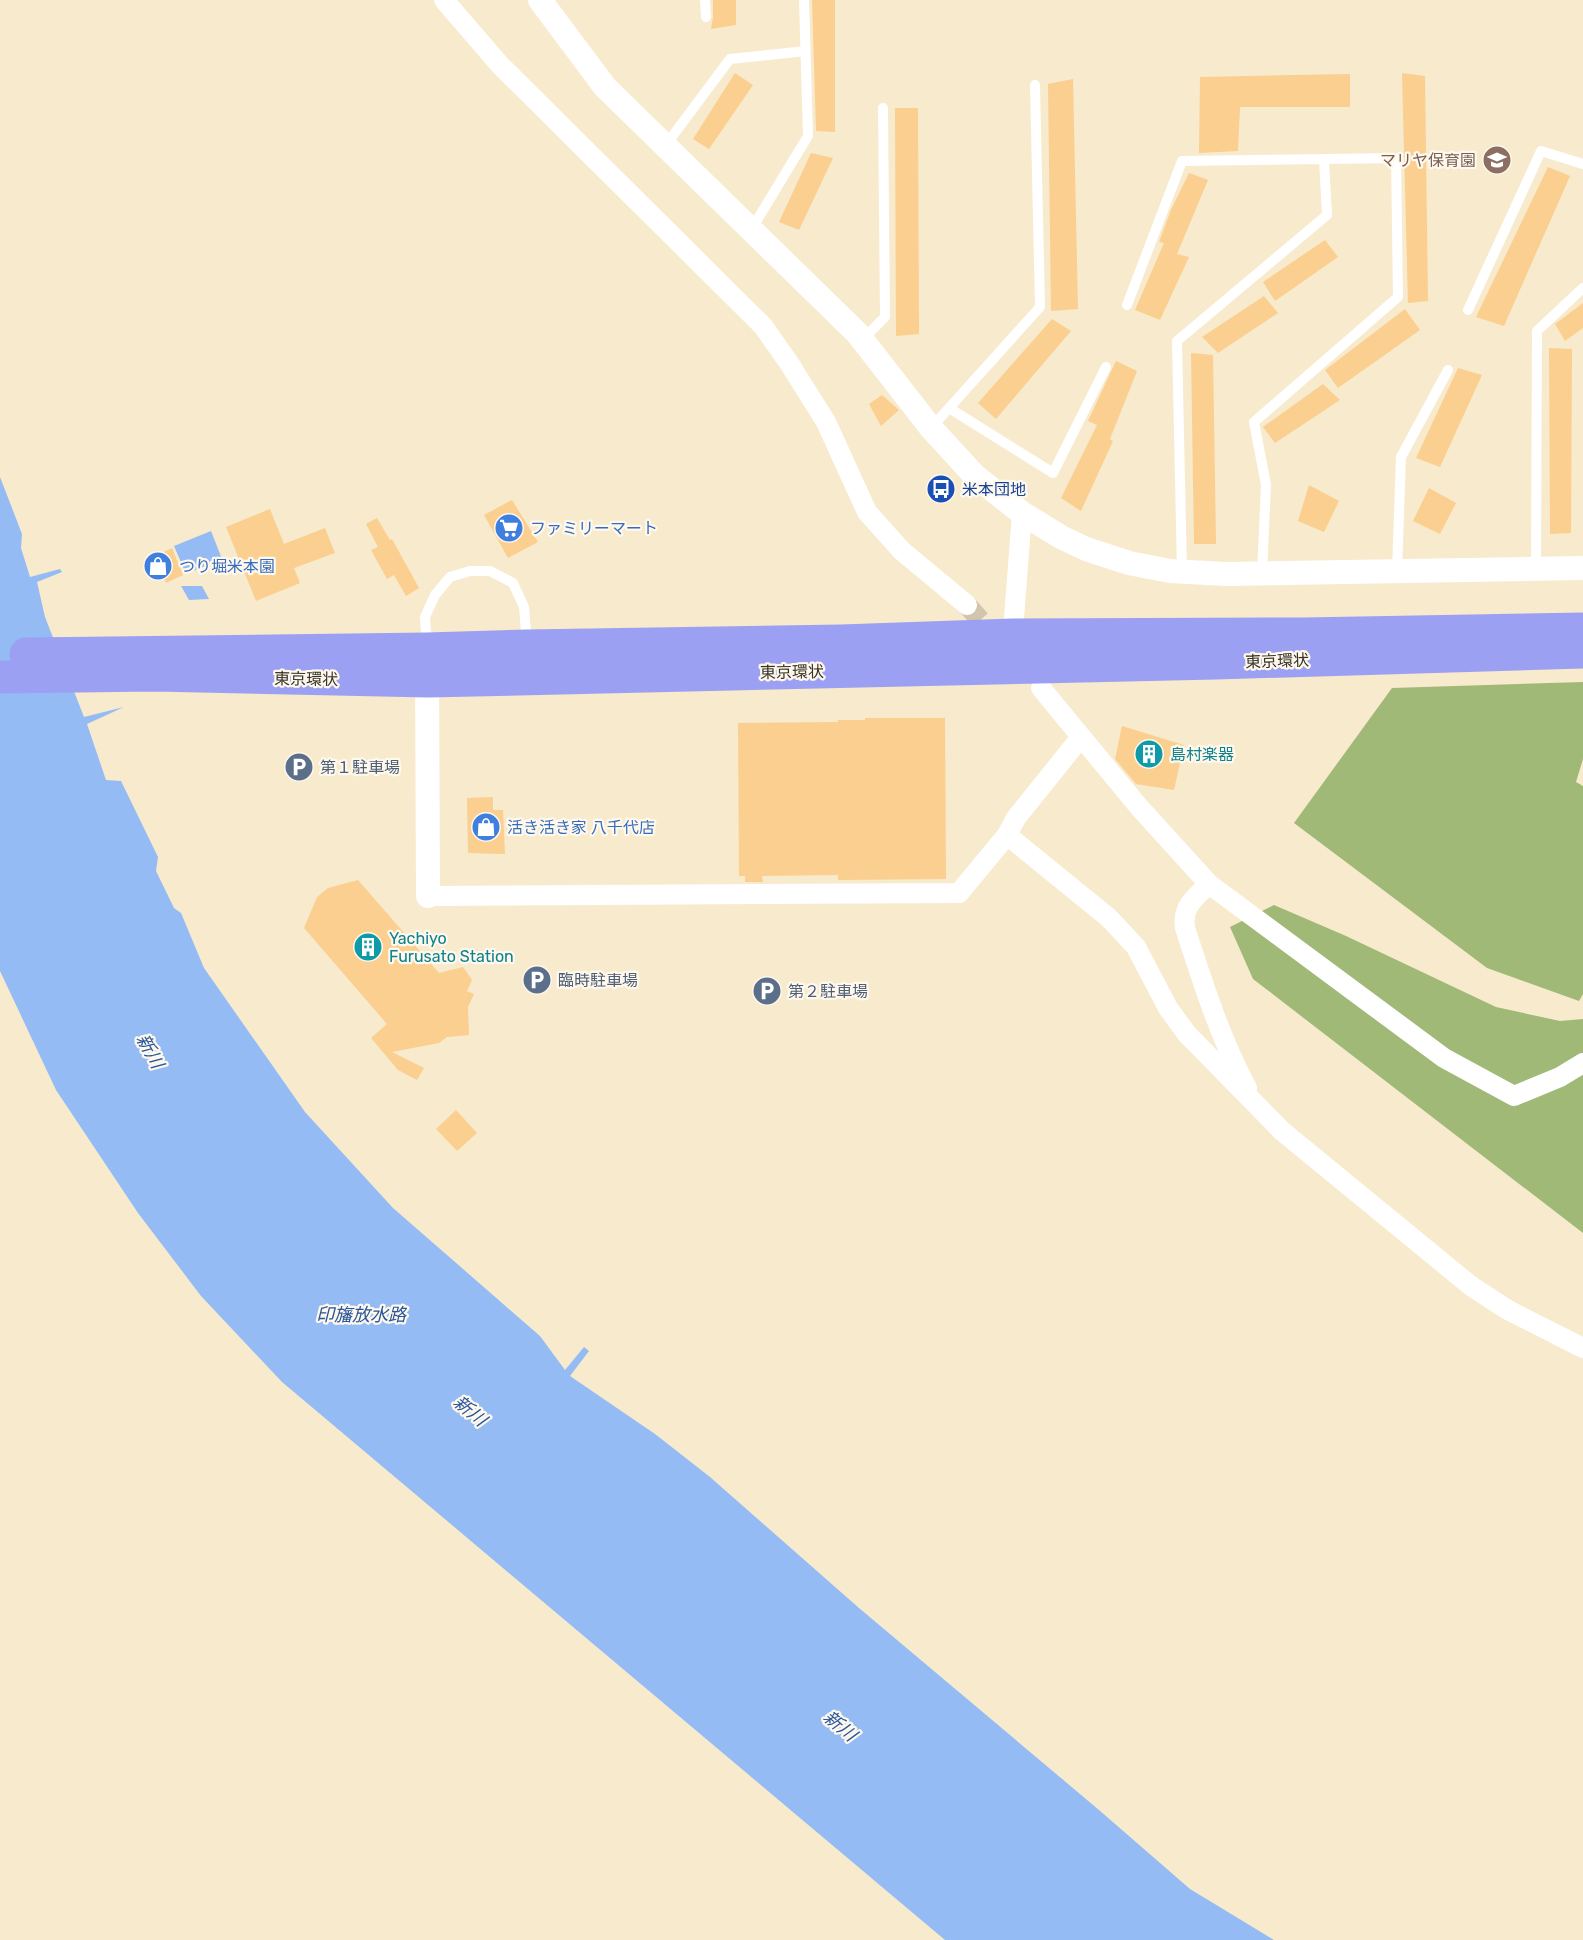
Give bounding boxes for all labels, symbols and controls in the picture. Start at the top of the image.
school or university icon: マリヤ保育園 [1481,144,1513,176]
place label: マリヤ保育園 [1380,151,1476,170]
bus stop icon: 米本団地 [925,473,957,505]
place label: 米本団地 [962,480,1026,499]
supermarket icon: ファミリーマート [493,512,525,544]
place label: ファミリーマート [530,519,658,538]
shop icon: つり堀米本園 [142,550,174,582]
place label: つり堀米本園 [179,557,275,576]
street label: 東京環状 [1245,650,1309,672]
street label: 東京環状 [760,662,824,682]
street label: 東京環状 [274,669,338,689]
building icon: 島村楽器 [1133,738,1165,770]
place label: 島村楽器 [1170,745,1234,764]
parking icon: 第１駐車場 [283,751,315,783]
place label: 第１駐車場 [320,758,400,777]
shop icon: 活き活き家 八千代店 [470,811,502,843]
place label: 活き活き家 八千代店 [507,818,655,837]
place label: Yachiyo Furusato Station [389,929,514,966]
building icon: Yachiyo Furusato Station [352,931,384,963]
parking icon: 臨時駐車場 [521,964,553,996]
place label: 臨時駐車場 [558,971,638,990]
parking icon: 第２駐車場 [751,975,783,1007]
place label: 第２駐車場 [788,982,868,1001]
water label: 新川 [132,1030,169,1074]
water label: 印旛放水路 [316,1304,408,1326]
water label: 新川 [449,1391,492,1432]
water label: 新川 [819,1706,862,1747]

